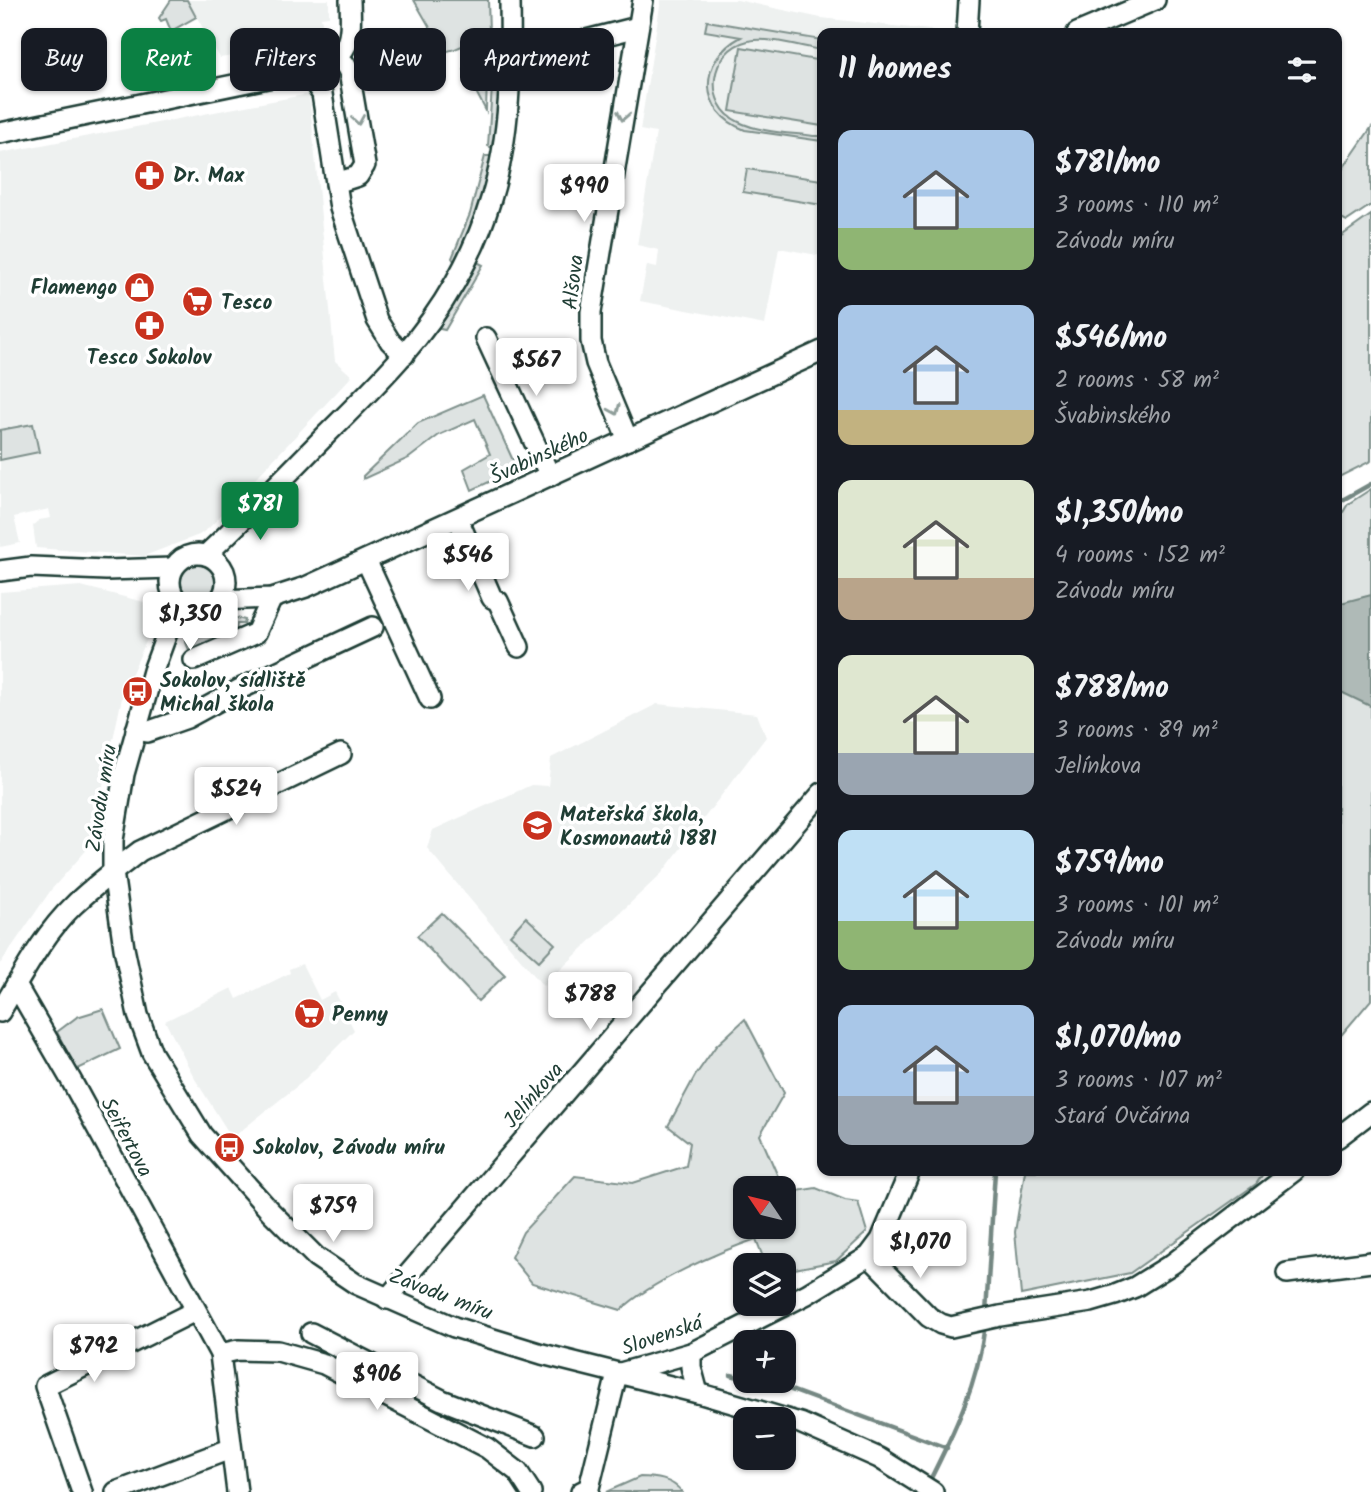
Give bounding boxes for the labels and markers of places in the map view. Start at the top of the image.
pharmacy icon: Dr. Max [133,158,167,192]
place label: Dr. Max [173,160,245,193]
pin: $990 [543,164,625,224]
shop icon: Flamengo [123,270,157,304]
place label: Flamengo [31,272,117,305]
supermarket icon: Tesco [181,285,215,319]
place label: Tesco [221,287,273,320]
pharmacy icon: Tesco Sokolov [132,308,166,342]
pin: $567 [495,338,577,398]
place label: Tesco Sokolov [87,342,212,375]
pin: $781 [219,482,301,542]
pin: $546 [427,534,509,593]
pin: $1,350 [133,592,247,652]
place label: Sokolov, sídliště Michal škola [160,665,306,722]
bus stop icon: Sokolov, sídliště Michal škola [120,675,154,709]
pin: $524 [195,768,277,827]
place label: Mateřská škola, Kosmonautů 1881 [560,799,717,856]
school or university icon: Mateřská škola, Kosmonautů 1881 [520,809,554,843]
pin: $788 [549,972,631,1032]
supermarket icon: Penny [292,997,326,1031]
place label: Penny [332,999,388,1032]
bus stop icon: Sokolov, Závodu míru [213,1130,247,1164]
place label: Sokolov, Závodu míru [253,1132,445,1165]
pin: $759 [292,1184,374,1244]
pin: $1,070 [863,1220,977,1280]
pin: $792 [53,1324,135,1384]
pin: $906 [336,1352,418,1412]

